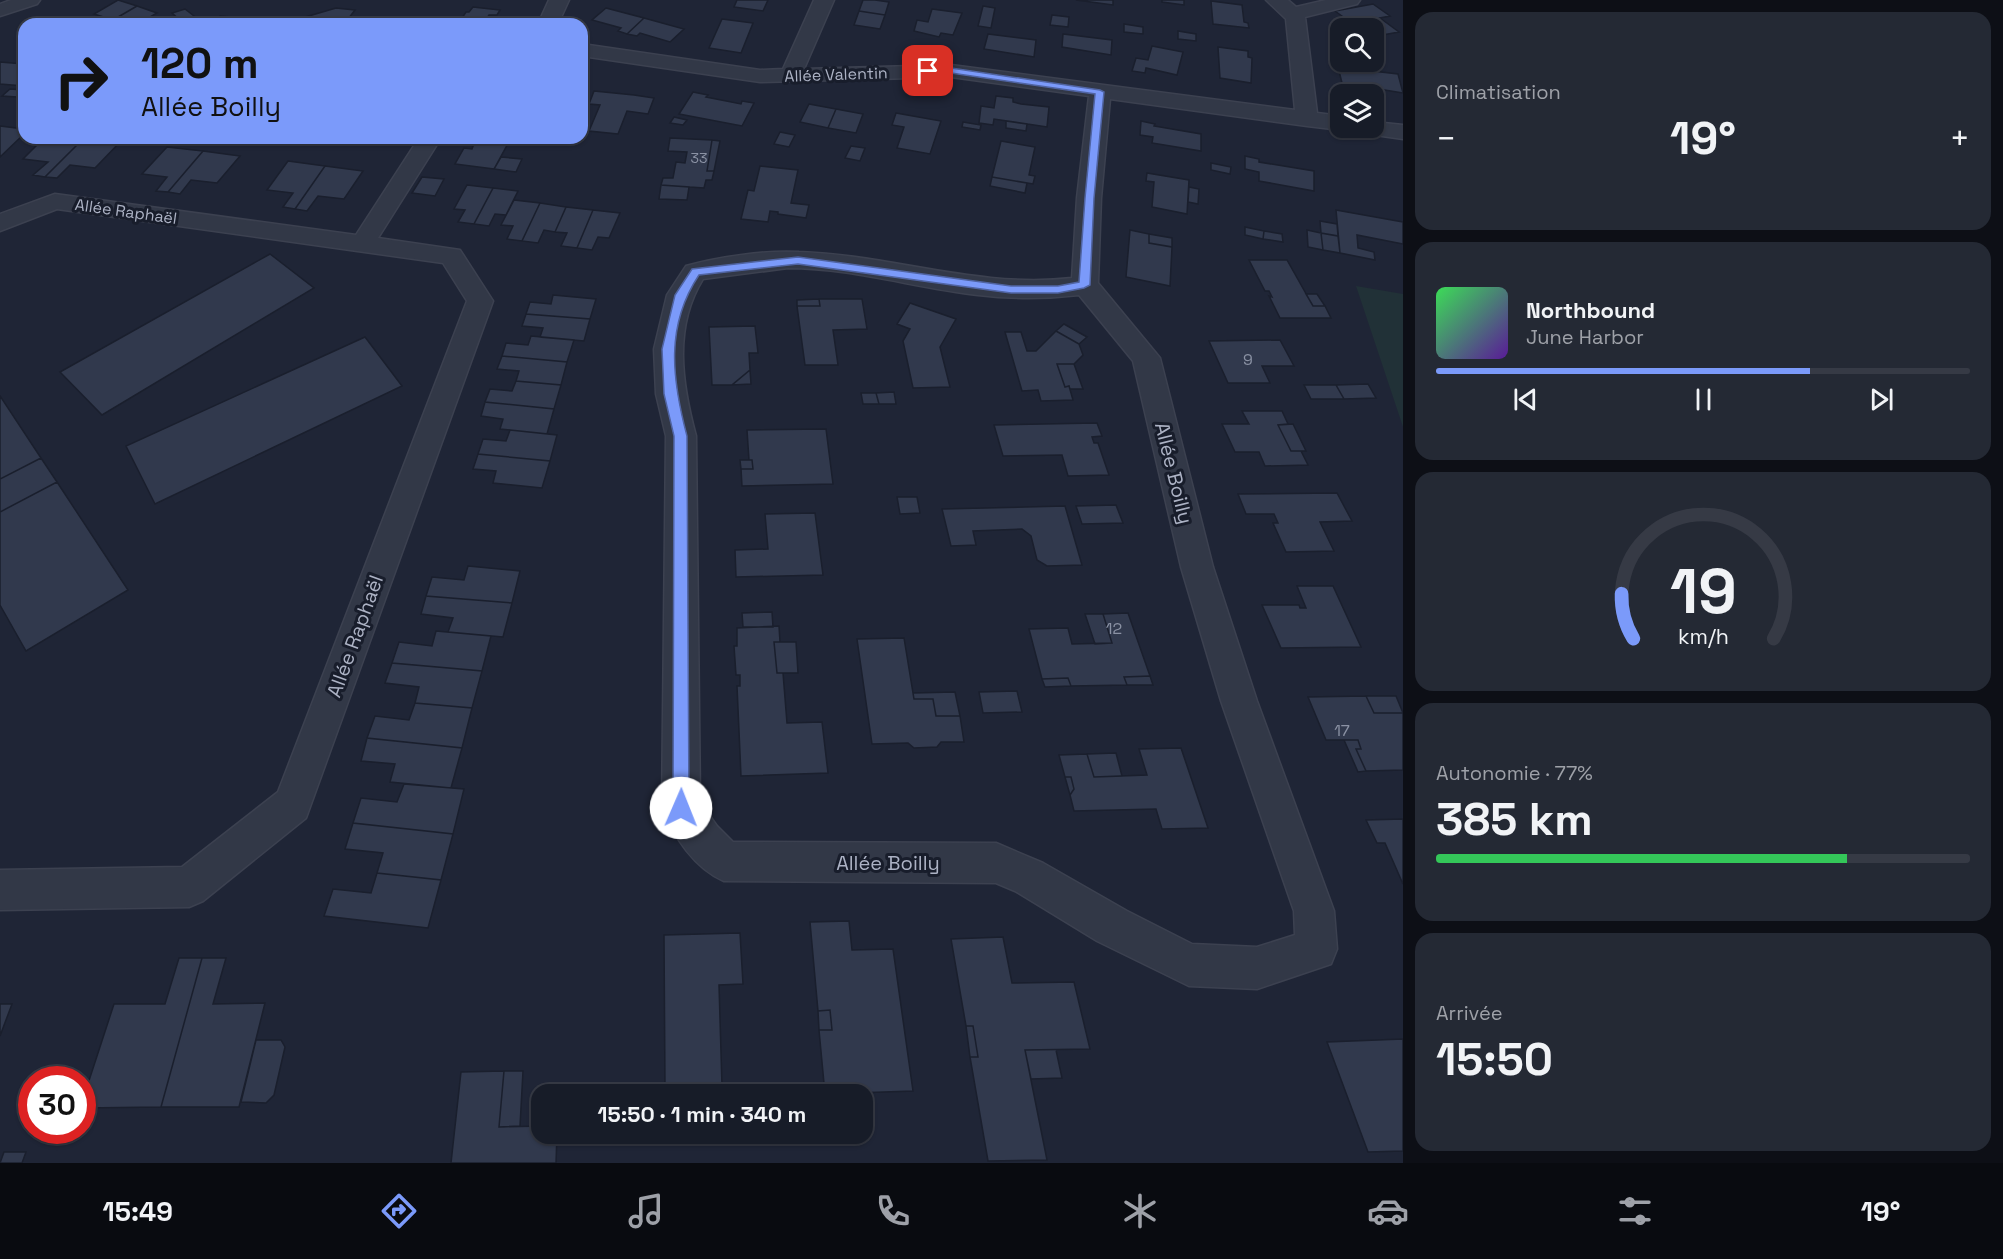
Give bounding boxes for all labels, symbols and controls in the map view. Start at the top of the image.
map controls [1330,18,1384,138]
button: search [1330,18,1384,72]
text: 120 m [141,37,259,90]
icon: right [42,42,120,120]
pin [902,45,953,96]
icon: arrive [911,54,944,87]
street label: Allée Valentin [784,62,888,87]
text: Climatisation [1436,79,1561,105]
button: layers [1330,84,1384,138]
text: Allée Boilly [141,89,281,124]
text: 19° [1670,110,1736,167]
text: − [1436,118,1456,160]
text: + [1950,118,1970,160]
house number: 33 [691,149,707,167]
street label: Allée Raphaël [74,194,178,229]
text: Northbound [1526,296,1655,324]
text: June Harbor [1526,324,1644,350]
house number: 9 [1243,349,1253,370]
icon: previous [1509,383,1542,416]
icon: pause [1687,383,1720,416]
icon: next [1865,383,1898,416]
street label: Allée Boilly [1149,420,1199,526]
text: 19 [1670,552,1736,631]
street label: Allée Raphaël [321,571,389,701]
house number: 12 [1106,618,1122,639]
text: km/h [1677,623,1729,650]
house number: 17 [1334,720,1350,741]
text: Autonomie · 77% [1436,760,1593,786]
position arrow [649,776,713,840]
text: 385 km [1436,791,1593,848]
street label: Allée Boilly [836,850,940,876]
text: Arrivée [1436,1000,1503,1026]
text: 15:50 [1436,1031,1553,1088]
speed limit sign: 30 [18,1066,96,1144]
text: 15:50 · 1 min · 340 m [598,1100,806,1128]
icon: directions [378,1190,420,1232]
icon: music [625,1190,667,1232]
icon: phone [872,1190,914,1232]
icon: climate [1119,1190,1161,1232]
icon: car [1367,1190,1409,1232]
icon: filters [1614,1190,1656,1232]
text: 15:49 [103,1194,173,1229]
text: 19° [1861,1194,1900,1229]

